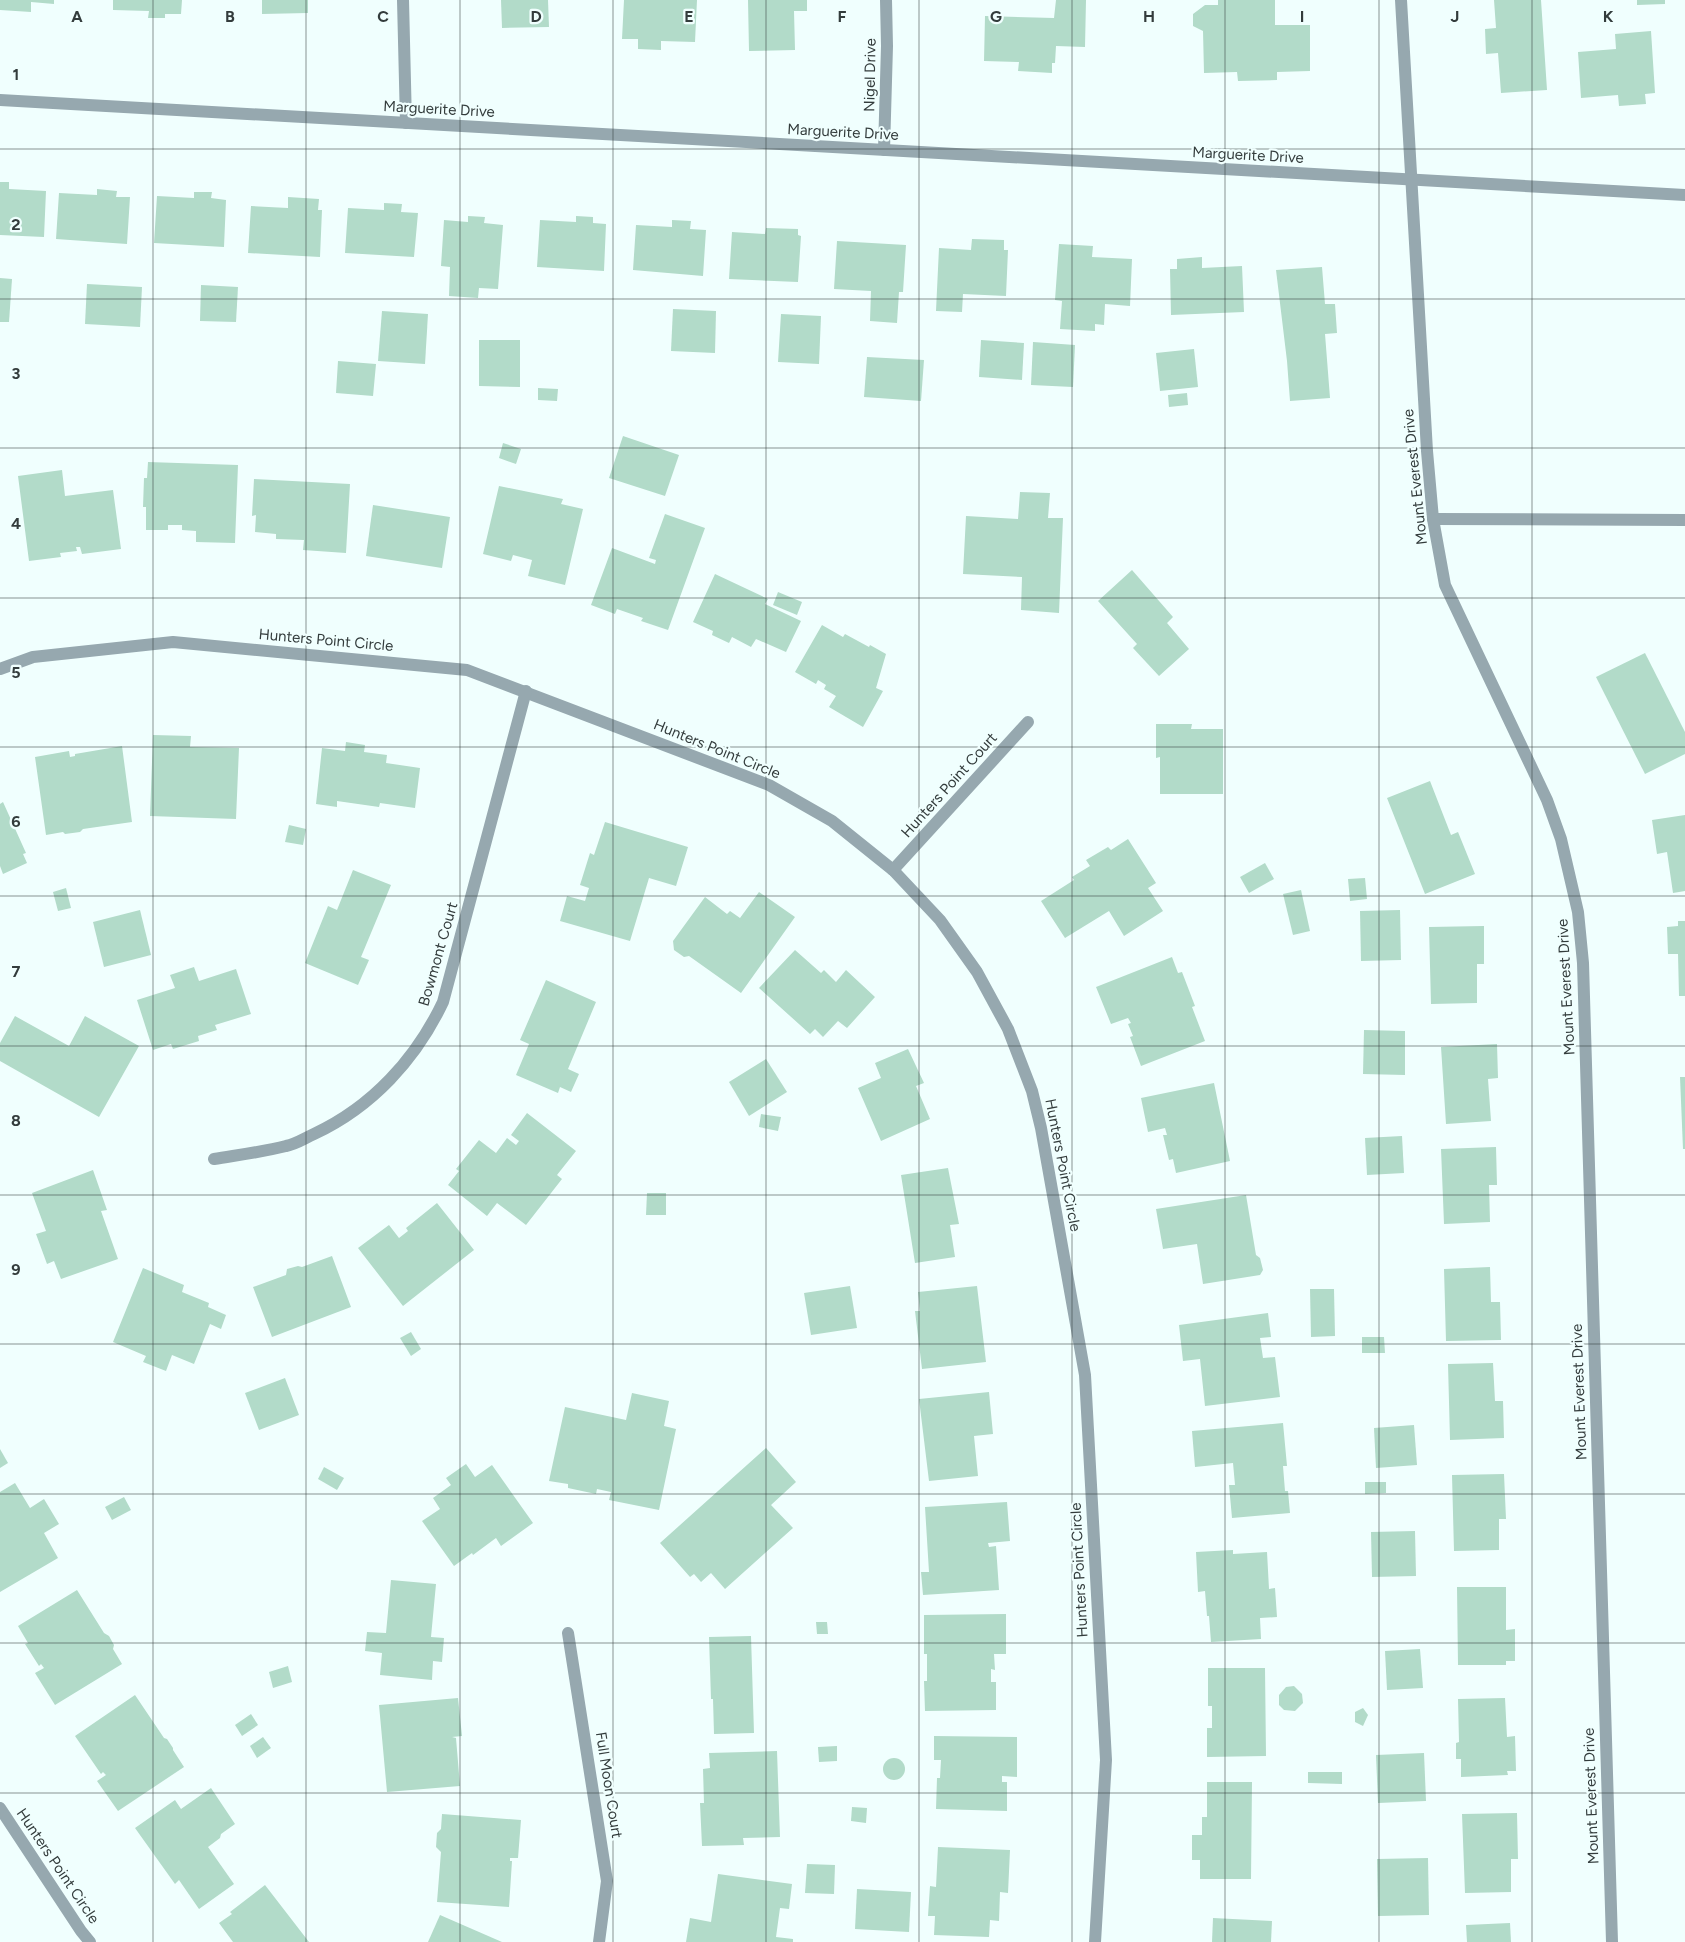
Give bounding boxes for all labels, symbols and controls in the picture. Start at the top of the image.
text: A [71,7,83,26]
text: B [225,7,235,26]
text: C [377,7,389,26]
text: D [530,7,542,26]
text: E [684,7,694,26]
text: F [838,7,847,26]
text: G [990,7,1002,26]
text: H [1143,7,1155,26]
text: I [1300,7,1304,26]
text: J [1451,7,1459,26]
text: K [1603,7,1614,26]
street label: Nigel Drive [860,38,880,112]
text: 1 [13,65,19,84]
street label: Marguerite Drive [383,97,495,121]
street label: Marguerite Drive [787,120,899,144]
street label: Marguerite Drive [1192,143,1304,167]
text: 2 [11,215,21,234]
text: 3 [12,364,21,383]
street label: Mount Everest Drive [1399,408,1431,546]
text: 4 [11,514,21,533]
street label: Hunters Point Circle [258,625,394,655]
text: 5 [11,663,21,682]
street label: Hunters Point Circle [651,715,783,783]
street label: Hunters Point Court [897,729,1001,841]
text: 6 [11,812,21,831]
street label: Bowmont Court [415,900,462,1008]
street label: Mount Everest Drive [1553,918,1579,1056]
text: 7 [12,962,21,981]
street label: Hunters Point Circle [1041,1097,1085,1233]
text: 8 [11,1111,21,1130]
text: 9 [11,1260,21,1279]
street label: Mount Everest Drive [1568,1323,1590,1461]
street label: Hunters Point Circle [1066,1502,1092,1638]
street label: Mount Everest Drive [1580,1727,1602,1865]
street label: Full Moon Court [592,1731,626,1840]
street label: Hunters Point Circle [13,1805,103,1927]

